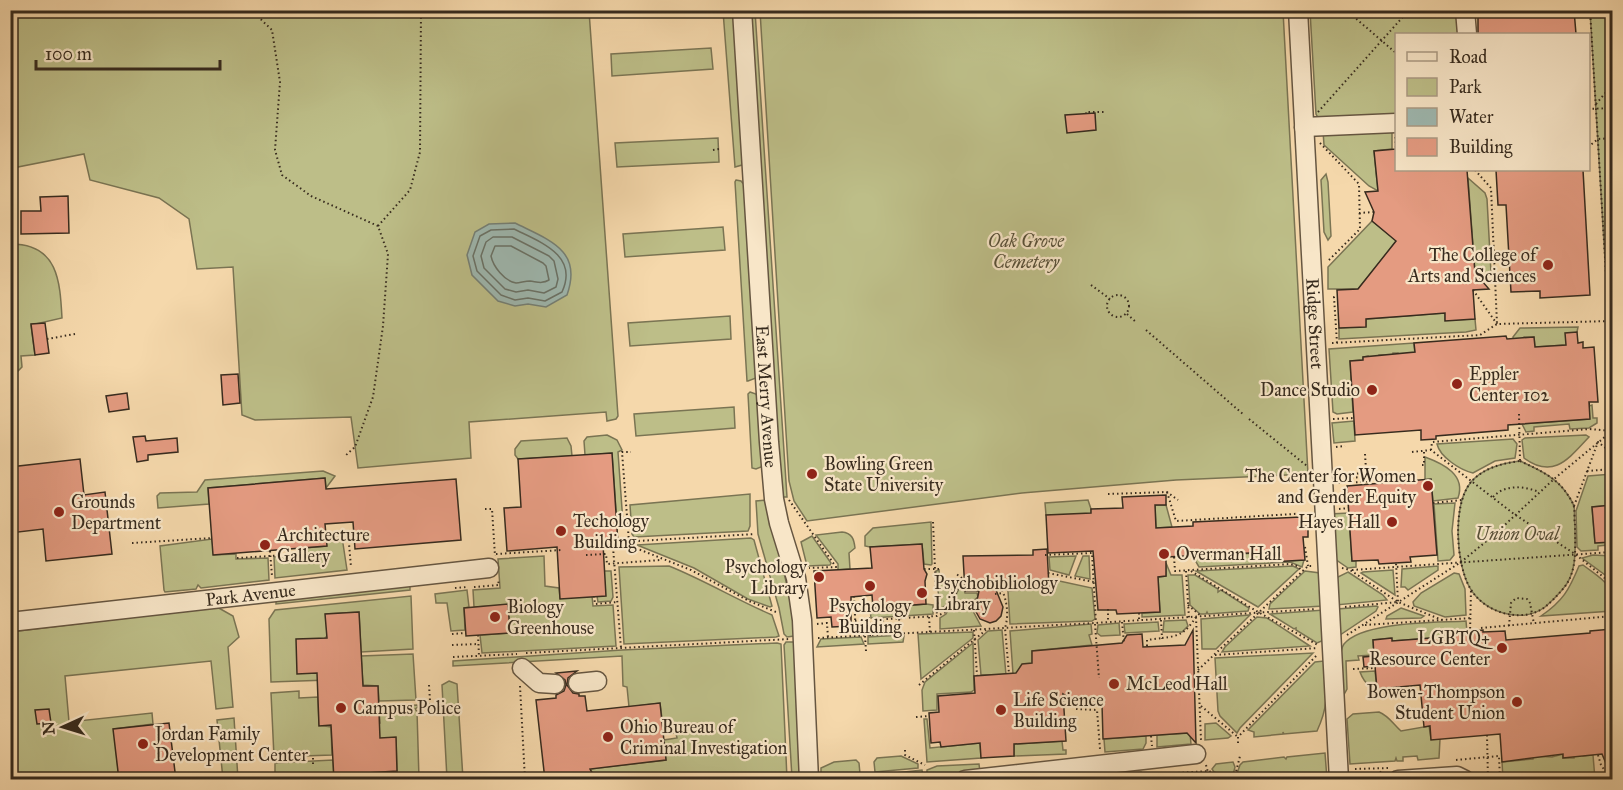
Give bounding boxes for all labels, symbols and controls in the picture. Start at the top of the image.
scale bar [36,33,220,71]
legend [1395,33,1590,171]
text: 100 m [45,43,92,65]
text: Road [1449,46,1487,68]
text: Park [1449,76,1482,98]
text: Water [1449,106,1494,128]
text: Building [1449,136,1513,159]
park label: Oak Grove Cemetery [988,230,1065,273]
place label: The College of Arts and Sciences [1407,244,1539,287]
marker: The College of Arts and Sciences [1541,258,1555,272]
street label: Ridge Street [1301,277,1328,370]
street label: East Merry Avenue [751,324,782,469]
place label: Eppler Center 102 [1469,363,1549,406]
marker: Eppler Center 102 [1450,377,1464,391]
place label: Dance Studio [1260,379,1360,401]
marker: Dance Studio [1365,383,1379,397]
place label: Bowling Green State University [824,453,944,496]
place label: The Center for Women and Gender Equity [1245,465,1417,509]
marker: Bowling Green State University [805,467,819,481]
marker: The Center for Women and Gender Equity [1421,479,1435,493]
place label: Grounds Department [71,491,162,534]
marker: Grounds Department [52,505,66,519]
place label: Techology Building [573,510,649,554]
place label: Hayes Hall [1298,511,1380,533]
marker: Hayes Hall [1385,515,1399,529]
park label: Union Oval [1475,523,1561,545]
place label: Architecture Gallery [276,524,370,567]
marker: Techology Building [554,524,568,538]
marker: Architecture Gallery [258,538,272,552]
place label: Overman Hall [1176,543,1282,565]
marker: Overman Hall [1157,547,1171,561]
place label: Psychology Library [725,556,808,599]
marker: Psychology Library [812,570,826,584]
place label: Psychobibliology Library [934,572,1058,615]
street label: Park Avenue [204,579,297,611]
marker: Psychology Building [863,579,877,593]
marker: Psychobibliology Library [915,586,929,600]
place label: Psychology Building [829,595,912,639]
place label: Biology Greenhouse [507,596,594,639]
marker: Biology Greenhouse [488,610,502,624]
place label: LGBTQ+ Resource Center [1369,627,1493,670]
marker: LGBTQ+ Resource Center [1495,641,1509,655]
place label: McLeod Hall [1126,673,1228,695]
marker: McLeod Hall [1107,677,1121,691]
place label: Bowen-Thompson Student Union [1367,681,1505,724]
place label: Life Science Building [1013,689,1104,733]
marker: Bowen-Thompson Student Union [1510,695,1524,709]
north arrow [33,697,93,757]
place label: Campus Police [353,697,461,719]
marker: Campus Police [334,701,348,715]
marker: Life Science Building [994,703,1008,717]
place label: Ohio Bureau of Criminal Investigation [620,716,788,760]
text: N [39,720,58,735]
place label: Jordan Family Development Center [153,723,308,766]
marker: Ohio Bureau of Criminal Investigation [601,730,615,744]
marker: Jordan Family Development Center [136,737,150,751]

